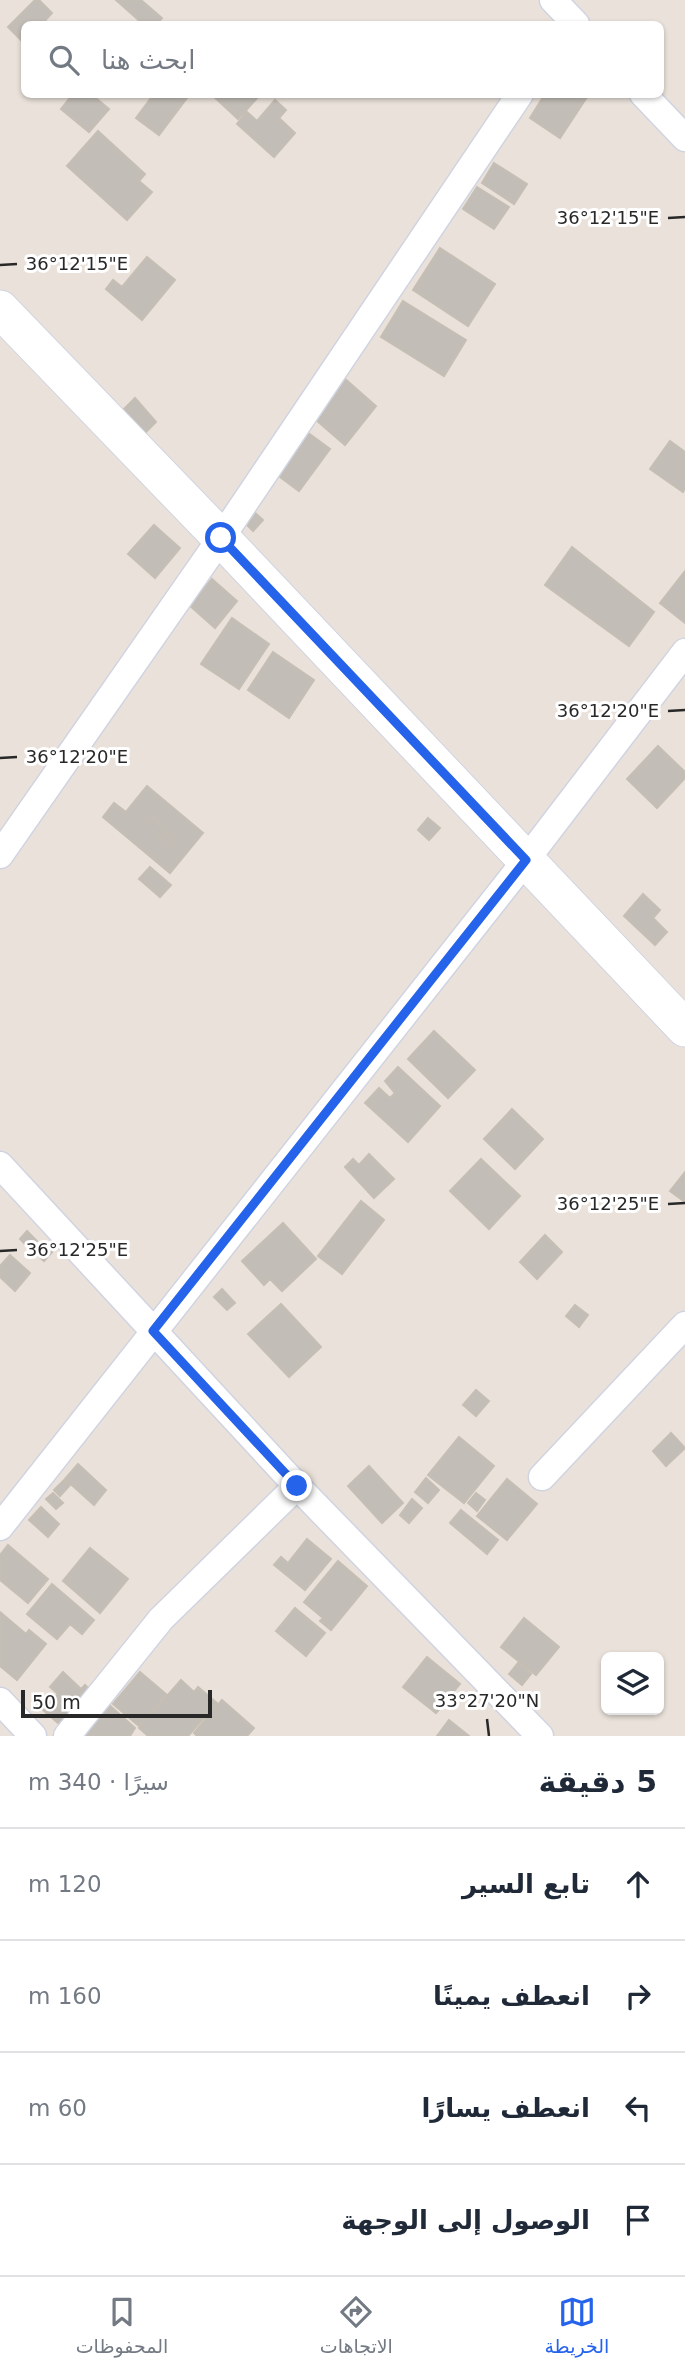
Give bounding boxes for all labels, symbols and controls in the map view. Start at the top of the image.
search box [21,21,664,98]
icon: search [45,41,83,79]
text: ابحث هنا [101,45,196,75]
text: 36°12'15"E [557,207,659,228]
text: 36°12'15"E [26,253,128,274]
route start [205,522,236,553]
text: 36°12'20"E [557,700,659,721]
text: 36°12'20"E [26,746,128,767]
text: 36°12'25"E [557,1193,659,1214]
text: 36°12'25"E [26,1239,128,1260]
route end [281,1470,312,1501]
map controls [601,1652,664,1715]
button: layers [601,1652,664,1715]
scale bar [21,1687,212,1719]
text: 33°27'20"N [435,1690,539,1711]
text: 50 m [32,1691,81,1713]
text: 5 دقيقة [539,1764,657,1799]
text: سيرًا · 340 m [28,1769,169,1795]
icon: ahead [619,1865,657,1903]
text: تابع السير [462,1869,590,1899]
text: 120 m [28,1871,102,1897]
icon: right [619,1977,657,2015]
text: انعطف يمينًا [433,1981,590,2011]
text: 160 m [28,1983,102,2009]
icon: left [619,2089,657,2127]
text: انعطف يسارًا [421,2093,590,2123]
text: 60 m [28,2095,87,2121]
icon: arrive [619,2201,657,2239]
text: الوصول إلى الوجهة [341,2205,590,2235]
tab: المحفوظات [76,2293,168,2357]
tab: الاتجاهات [320,2293,393,2357]
tab: الخريطة [544,2293,609,2357]

